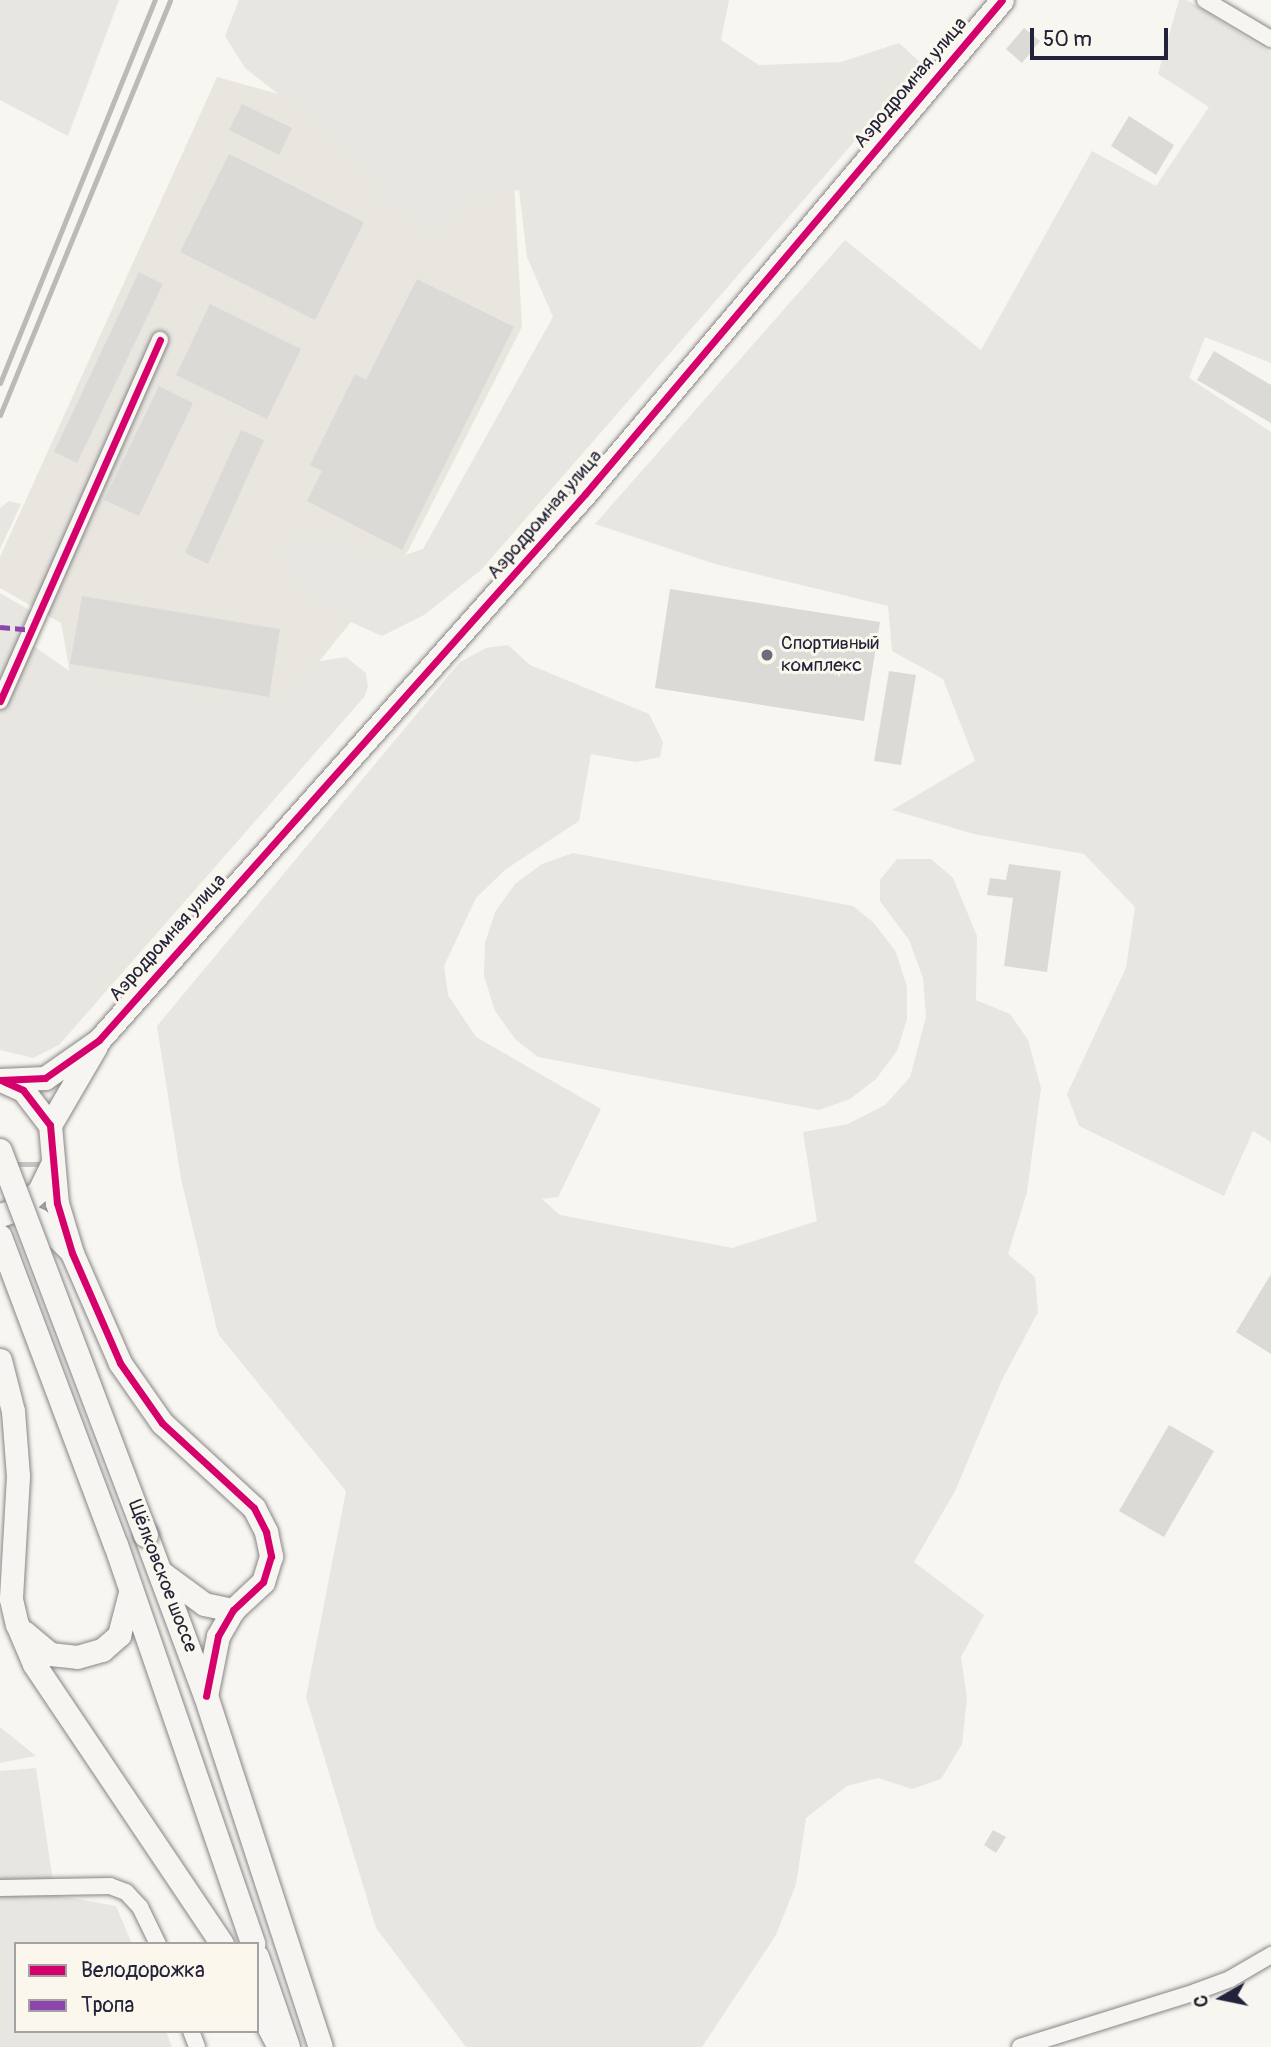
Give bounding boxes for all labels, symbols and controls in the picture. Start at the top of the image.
street label: Аэродромная улица [850,13,972,153]
scale bar [1033,14,1171,58]
text: 50 m [1043,26,1092,53]
street label: Аэродромная улица [483,446,607,584]
place label: Спортивный комплекс [781,633,880,677]
marker: Спортивный комплекс [759,647,775,663]
street label: Аэродромная улица [105,870,231,1006]
street label: Щёлковское шоссе [122,1496,202,1656]
legend [14,1942,259,2033]
text: Велодорожка [81,1957,205,1984]
north arrow [1187,1963,1257,2033]
text: Тропа [81,1992,134,2019]
text: С [1188,1994,1214,2009]

